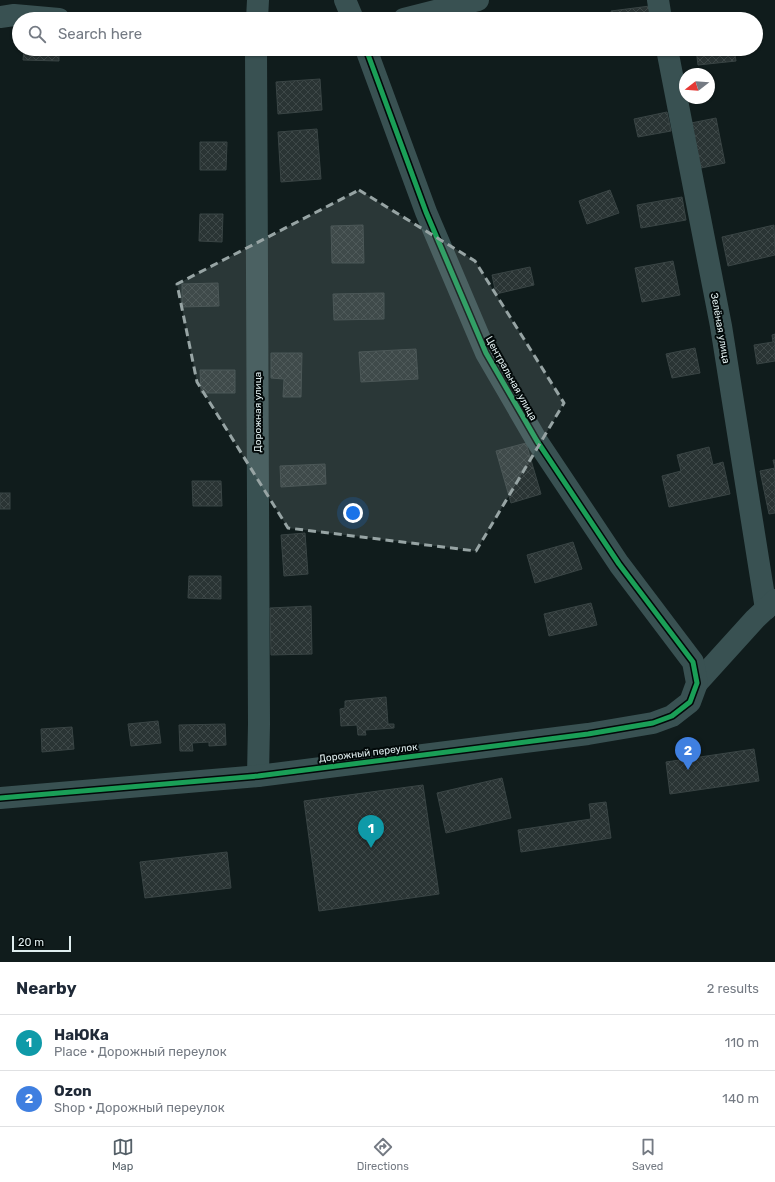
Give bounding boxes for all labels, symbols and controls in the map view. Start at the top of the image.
search box [12,12,763,56]
icon: search [26,23,48,45]
text: Search here [58,25,142,43]
north arrow [679,68,715,104]
street label: Зелёная улица [708,292,732,364]
street label: Центральная улица [483,334,539,423]
street label: Дорожная улица [252,372,264,452]
your location [343,503,363,523]
pin: 2 [675,737,701,770]
street label: Дорожный переулок [318,741,419,765]
pin: 1 [358,815,384,848]
scale bar [12,934,71,953]
text: 20 m [18,936,44,949]
text: Nearby [16,978,77,998]
text: 2 results [707,981,759,996]
text: НаЮКа [54,1026,109,1044]
text: 1 [26,1035,32,1050]
text: 110 m [725,1035,759,1050]
text: Place · Дорожный переулок [54,1044,227,1059]
text: Ozon [54,1082,92,1100]
text: 2 [25,1091,33,1106]
text: 140 m [722,1091,759,1106]
text: Shop · Дорожный переулок [54,1100,225,1115]
tab: Map [112,1136,134,1173]
tab: Directions [357,1136,409,1173]
tab: Saved [632,1136,663,1173]

